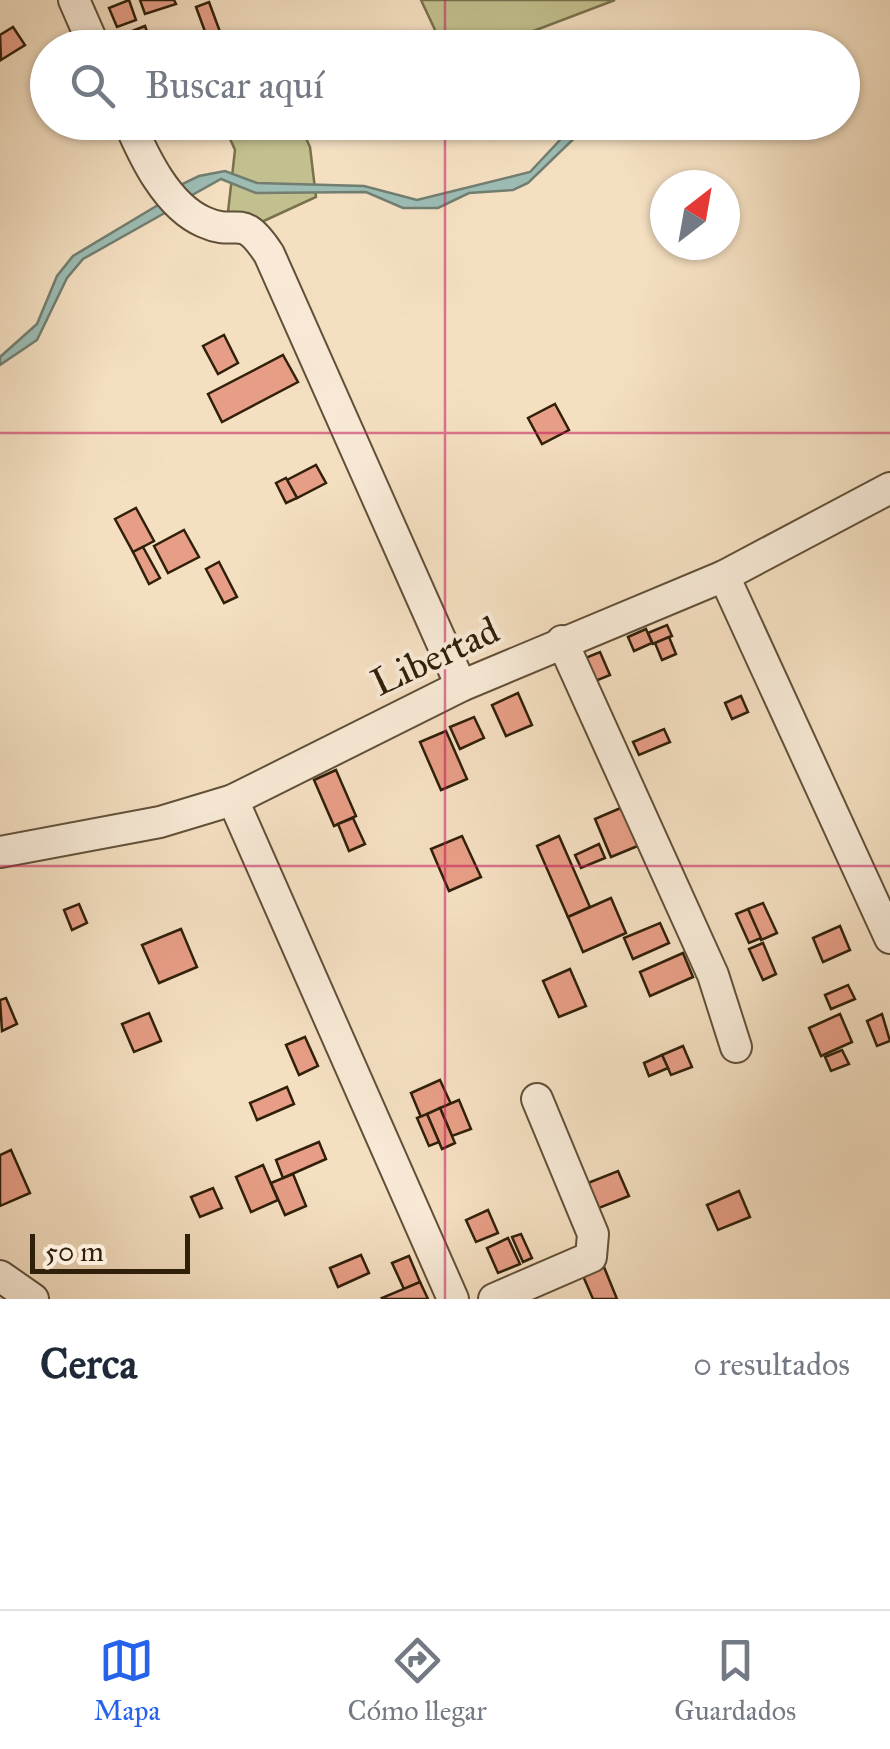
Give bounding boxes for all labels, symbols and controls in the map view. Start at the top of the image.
search box [30,30,860,140]
icon: search [65,58,120,113]
text: Buscar aquí [145,62,324,108]
north arrow [650,170,740,260]
street label: Libertad [364,607,506,705]
scale bar [30,1229,190,1274]
text: 50 m [45,1234,104,1269]
text: Cerca [40,1338,137,1390]
text: 0 resultados [693,1345,850,1384]
tab: Mapa [94,1633,160,1728]
tab: Cómo llegar [348,1633,487,1728]
tab: Guardados [674,1633,796,1728]

